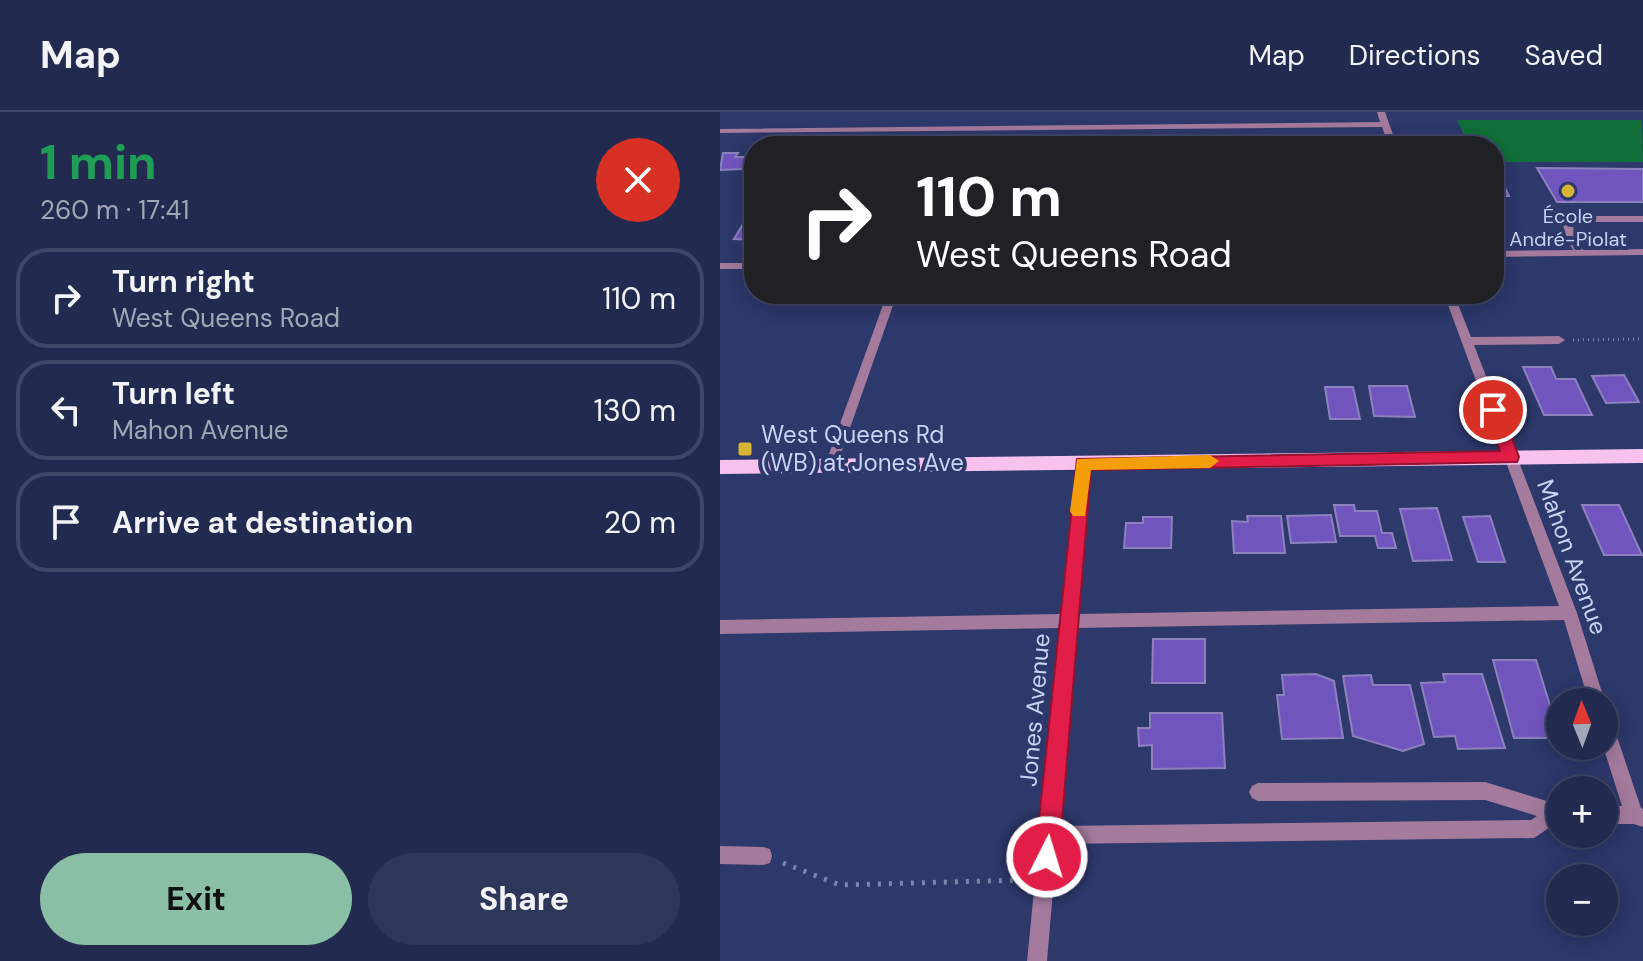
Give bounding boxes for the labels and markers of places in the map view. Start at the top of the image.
marker: École André-Piolat [1559,182,1577,200]
place label: École André-Piolat [1509,203,1627,252]
pin [1459,376,1527,444]
place label: West Queens Rd (WB) at Jones Ave [761,419,964,478]
marker: West Queens Rd (WB) at Jones Ave [736,440,754,458]

